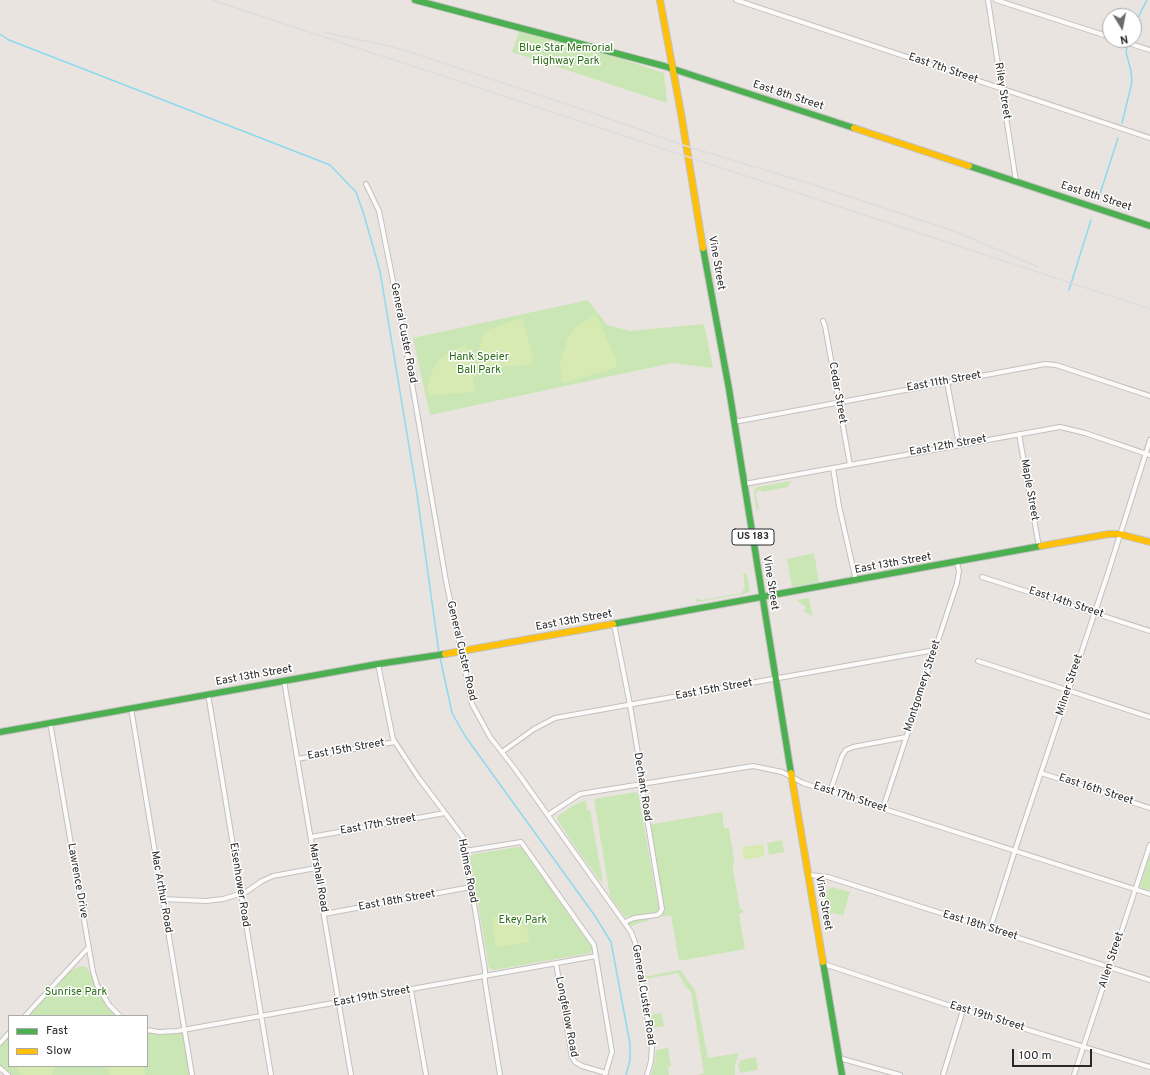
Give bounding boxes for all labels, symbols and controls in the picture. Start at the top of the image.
north arrow [1102,8,1142,48]
text: N [1119,31,1129,46]
park label: Blue Star Memorial Highway Park [519,42,613,68]
street label: East 7th Street [907,51,979,87]
street label: Riley Street [991,62,1013,120]
street label: East 8th Street [751,78,825,114]
street label: East 8th Street [1059,179,1133,215]
street label: Vine Street [705,235,727,291]
street label: General Custer Road [387,282,419,384]
park label: Hank Speier Ball Park [449,351,509,377]
street label: Cedar Street [825,361,849,425]
street label: East 11th Street [906,369,982,395]
street label: East 12th Street [908,433,988,459]
street label: Maple Street [1017,458,1041,522]
road number: US 183 [732,529,774,545]
street label: East 13th Street [854,551,932,577]
street label: Vine Street [759,555,781,611]
street label: East 14th Street [1027,585,1105,621]
street label: General Custer Road [443,600,479,702]
street label: East 13th Street [535,608,613,634]
street label: Montgomery Street [902,638,944,734]
street label: Milner Street [1054,653,1086,717]
street label: East 13th Street [215,663,293,689]
street label: East 15th Street [674,677,754,703]
street label: East 15th Street [306,737,386,763]
street label: Dechant Road [630,752,654,822]
street label: East 16th Street [1057,772,1135,808]
street label: East 17th Street [812,780,888,816]
street label: East 17th Street [339,812,417,838]
street label: Holmes Road [454,838,480,904]
street label: Lawrence Drive [64,842,90,920]
street label: Eisenhower Road [226,842,252,928]
street label: Marshall Road [305,843,331,913]
street label: Mac Arthur Road [147,850,175,934]
street label: Vine Street [812,875,834,931]
street label: East 18th Street [358,888,436,914]
street label: East 18th Street [941,908,1019,944]
park label: Ekey Park [499,914,547,928]
street label: Allen Street [1097,930,1127,990]
street label: General Custer Road [628,944,658,1046]
street label: Longfellow Road [552,976,580,1058]
street label: East 19th Street [333,984,411,1010]
park label: Sunrise Park [45,986,107,1000]
street label: East 19th Street [948,999,1026,1035]
legend [8,1015,148,1067]
text: Fast [46,1023,68,1039]
scale bar [1014,1041,1094,1067]
text: Slow [46,1043,72,1059]
text: 100 m [1019,1048,1052,1064]

